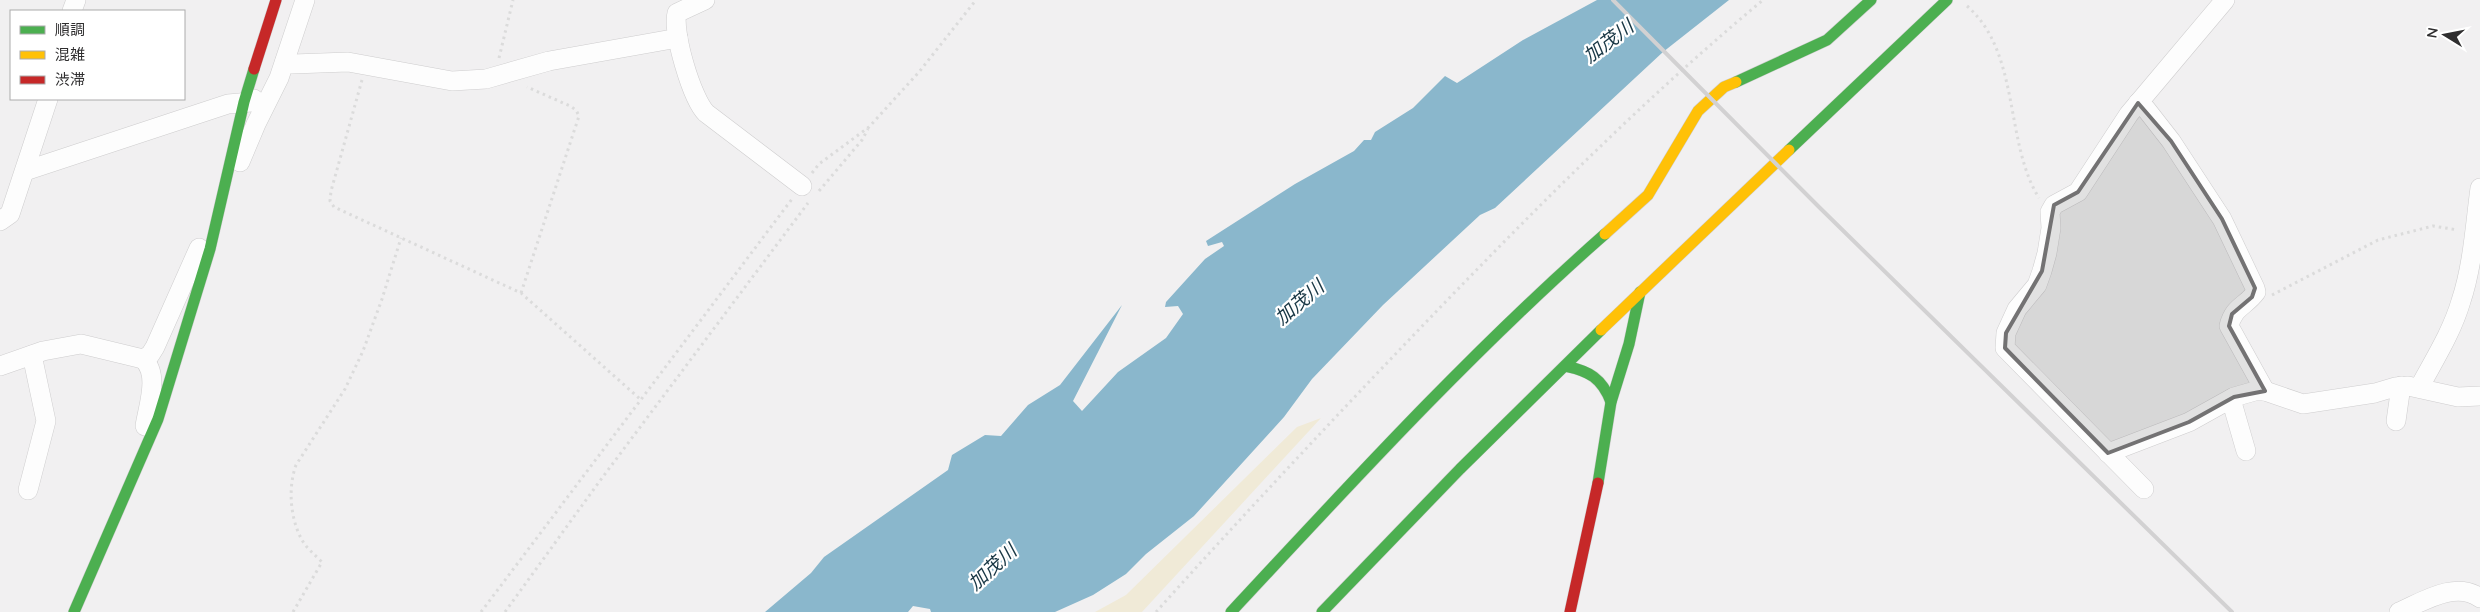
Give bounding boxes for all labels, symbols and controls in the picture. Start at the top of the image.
legend [10,10,185,100]
north arrow [2420,10,2470,60]
water label: 加茂川 [1578,13,1640,68]
text: 順調 [55,20,85,39]
text: N [2422,26,2442,39]
text: 混雑 [55,45,85,64]
text: 渋滞 [55,70,85,89]
water label: 加茂川 [1269,273,1330,330]
water label: 加茂川 [963,538,1023,595]

